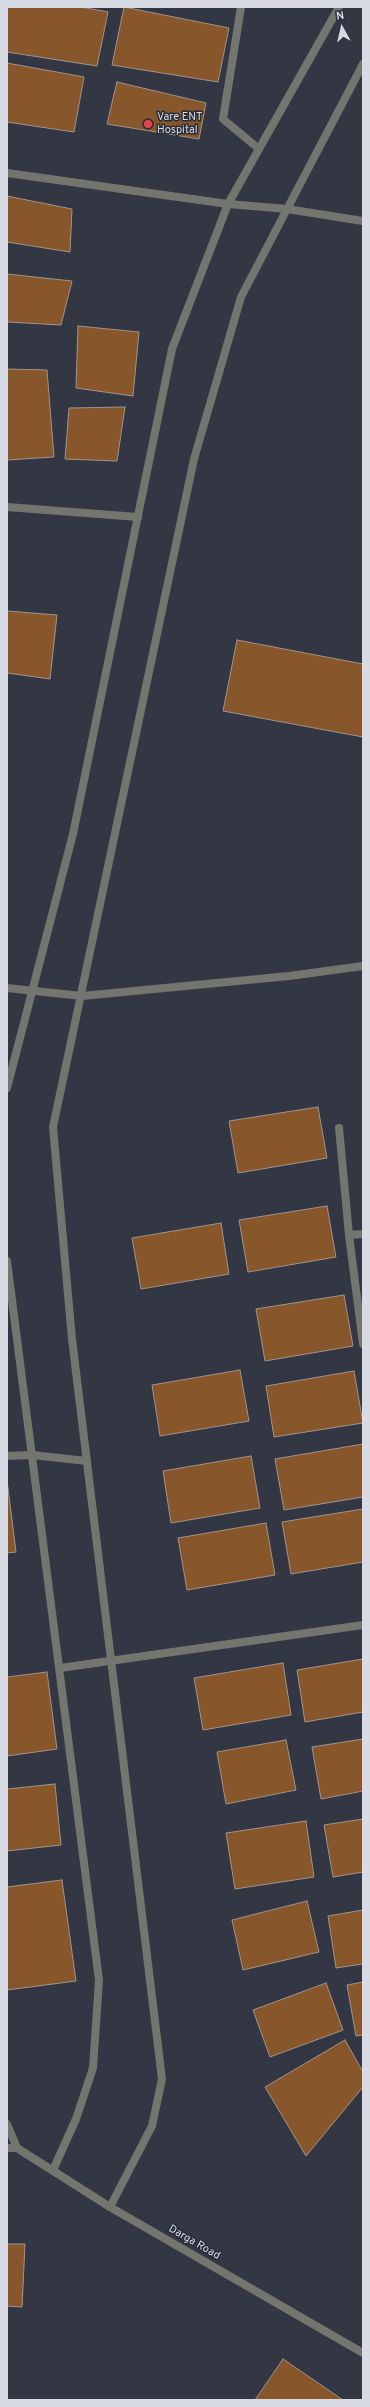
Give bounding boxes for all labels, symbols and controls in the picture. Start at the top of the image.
north arrow [322,8,362,48]
text: N [335,9,345,24]
place label: Vare ENT Hospital [157,111,203,137]
marker: Vare ENT Hospital [142,118,154,130]
street label: Darga Road [166,2223,222,2263]

